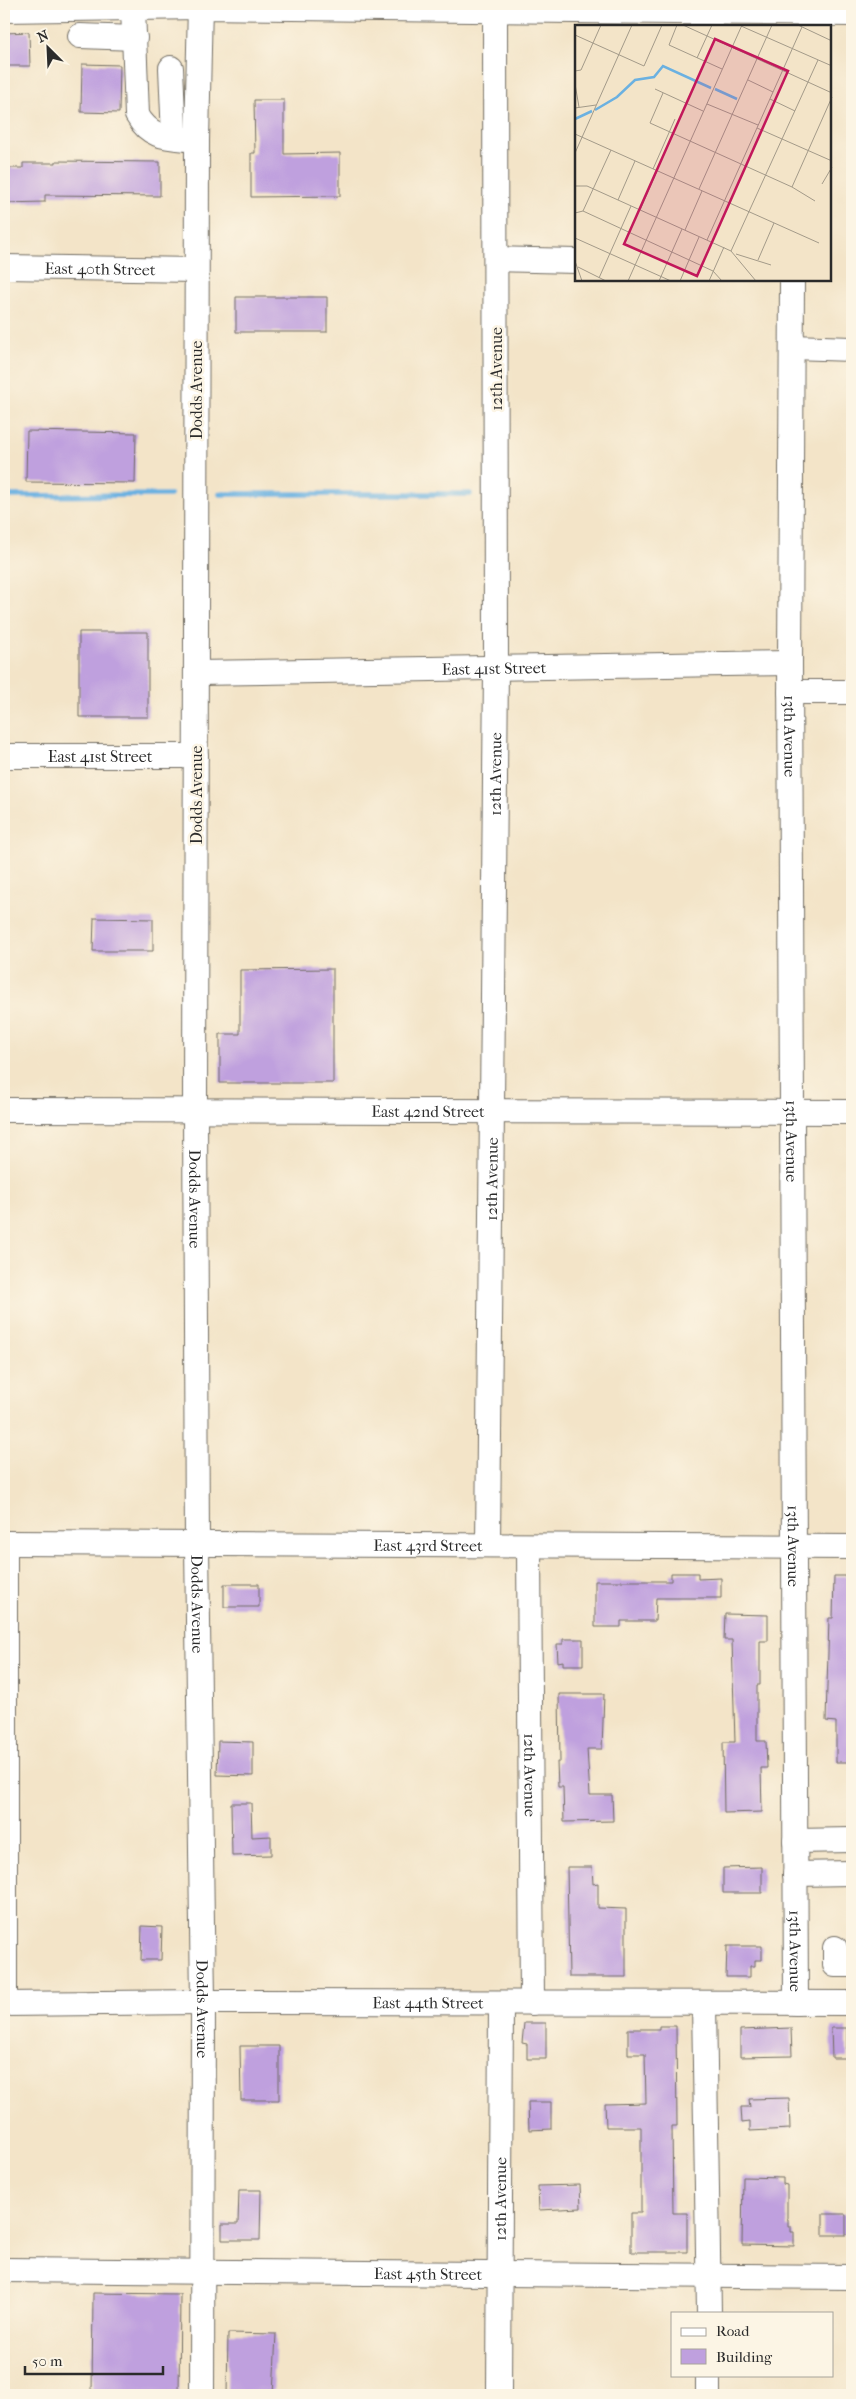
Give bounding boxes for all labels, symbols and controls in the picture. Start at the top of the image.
north arrow [22,22,72,72]
inset map [575,25,831,281]
text: N [35,27,52,47]
street label: East 40th Street [44,258,156,279]
street label: 12th Avenue [487,327,506,411]
street label: Dodds Avenue [187,341,206,439]
street label: East 41st Street [441,658,547,678]
street label: 13th Avenue [781,695,800,777]
street label: 12th Avenue [485,732,505,816]
street label: Dodds Avenue [187,746,206,844]
street label: East 41st Street [48,747,153,766]
street label: 13th Avenue [782,1100,802,1182]
street label: East 42nd Street [371,1101,485,1121]
street label: 12th Avenue [481,1137,501,1221]
street label: Dodds Avenue [186,1150,205,1248]
street label: 13th Avenue [784,1505,804,1587]
street label: East 43rd Street [373,1535,483,1555]
street label: Dodds Avenue [188,1554,208,1654]
street label: 12th Avenue [521,1733,540,1817]
street label: 13th Avenue [786,1910,805,1992]
street label: Dodds Avenue [193,1959,213,2058]
street label: East 44th Street [372,1993,484,2012]
street label: 12th Avenue [490,2157,510,2241]
street label: East 45th Street [374,2264,483,2283]
legend [671,2312,834,2376]
text: Road [716,2322,750,2340]
scale bar [25,2344,162,2376]
text: Building [716,2348,773,2366]
text: 50 m [32,2352,63,2370]

